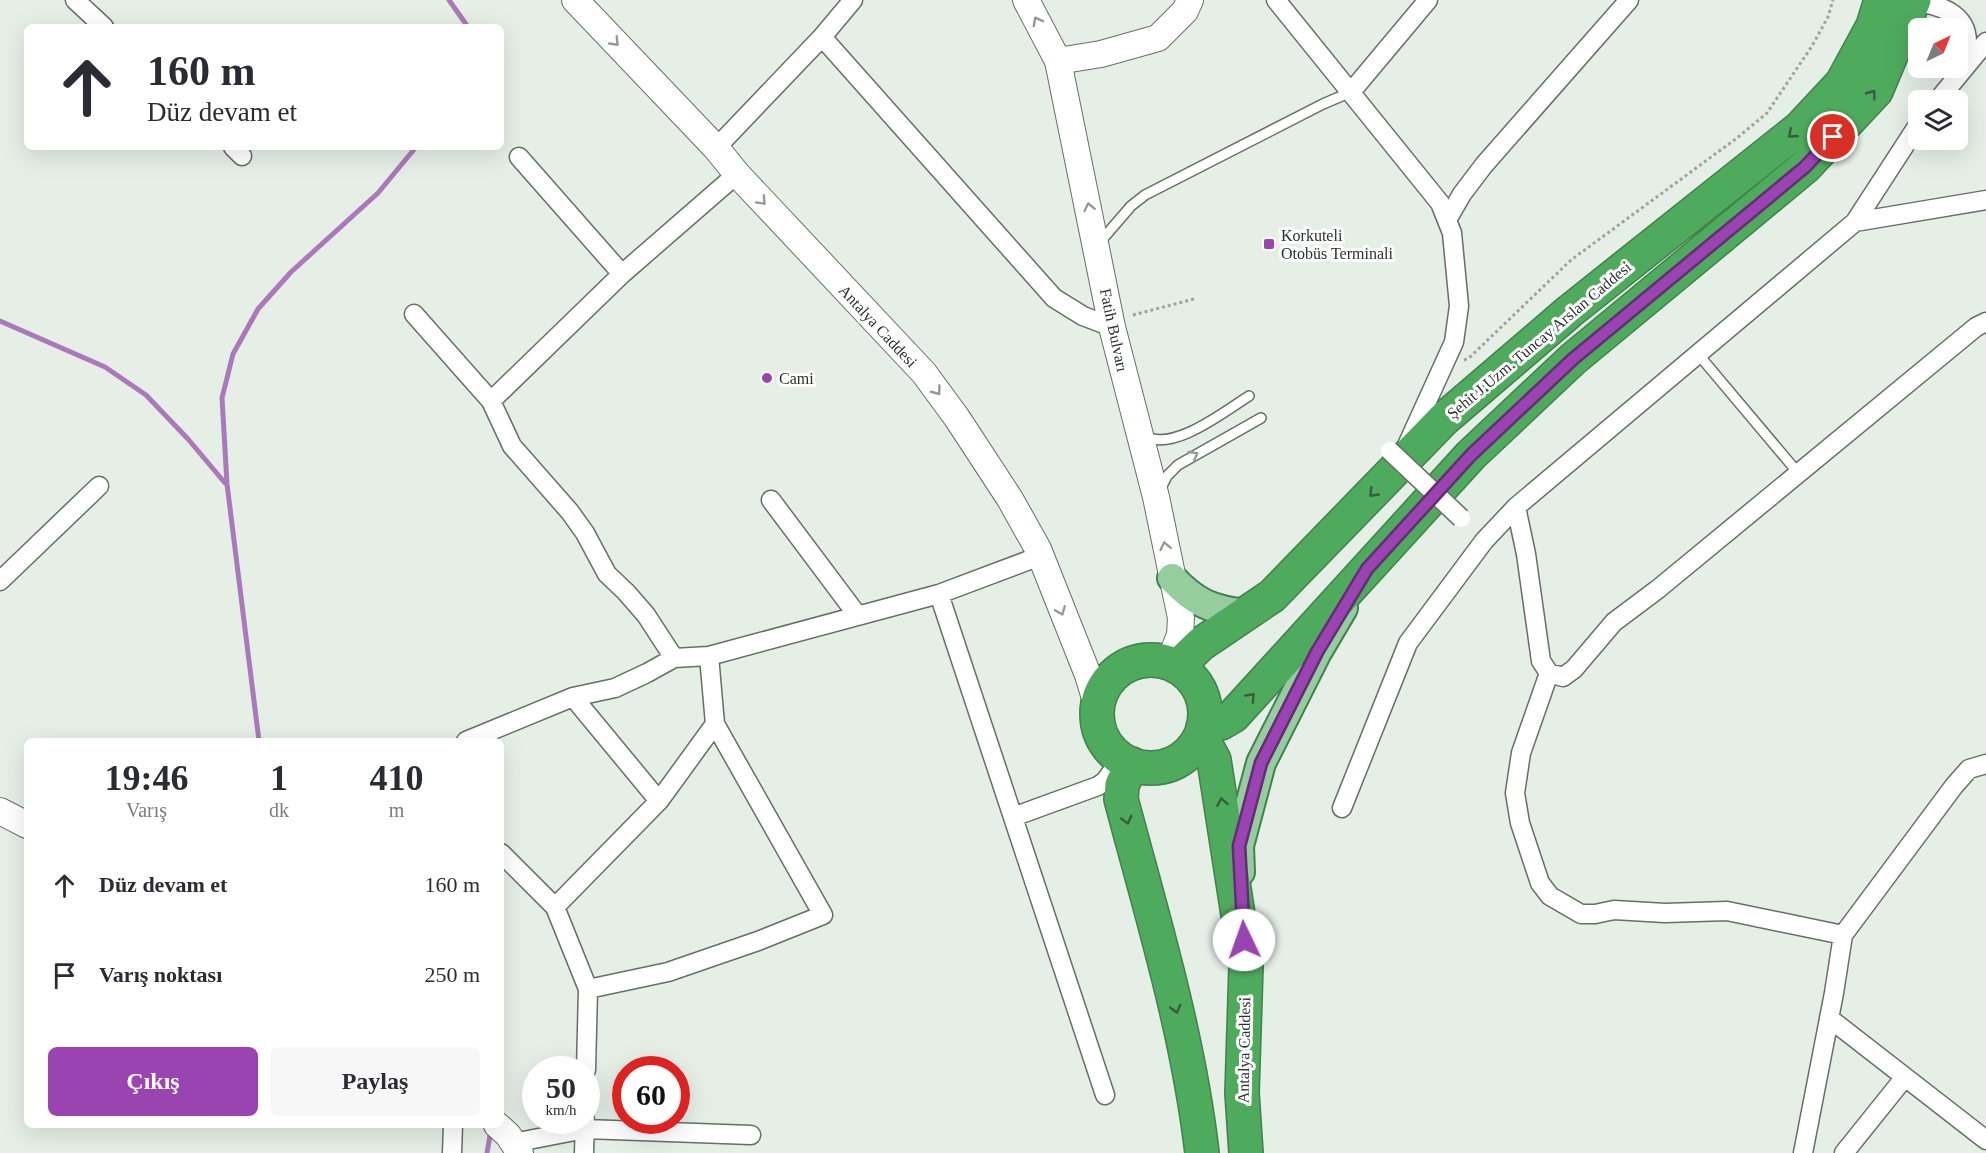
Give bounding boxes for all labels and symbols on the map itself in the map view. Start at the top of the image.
one-way arrow [1032,16,1044,27]
north arrow [1908,18,1968,78]
one-way arrow [608,35,619,46]
one-way arrow [1864,90,1875,101]
pin [1807,111,1858,162]
one-way arrow [1788,127,1799,138]
one-way arrow [755,194,766,205]
one-way arrow [1083,203,1096,213]
place label: Korkuteli Otobüs Terminali [1281,227,1393,262]
marker: Korkuteli Otobüs Terminali [1262,237,1276,251]
street label: Şehit J.Uzm. Tuncay Arslan Caddesi [1444,258,1635,423]
street label: Antalya Caddesi [835,281,921,372]
street label: Fatih Bulvarı [1097,287,1131,374]
place label: Cami [779,370,814,387]
marker: Cami [760,371,774,385]
one-way arrow [929,384,940,395]
one-way arrow [1188,451,1199,462]
one-way arrow [1369,486,1380,496]
one-way arrow [1159,541,1172,551]
one-way arrow [1054,605,1066,616]
one-way arrow [1244,693,1255,703]
one-way arrow [1216,798,1229,808]
one-way arrow [1119,815,1132,825]
position arrow [1212,908,1276,972]
street label: Antalya Caddesi [1235,996,1254,1103]
one-way arrow [1169,1003,1181,1013]
speed limit sign: 60 [612,1056,690,1134]

